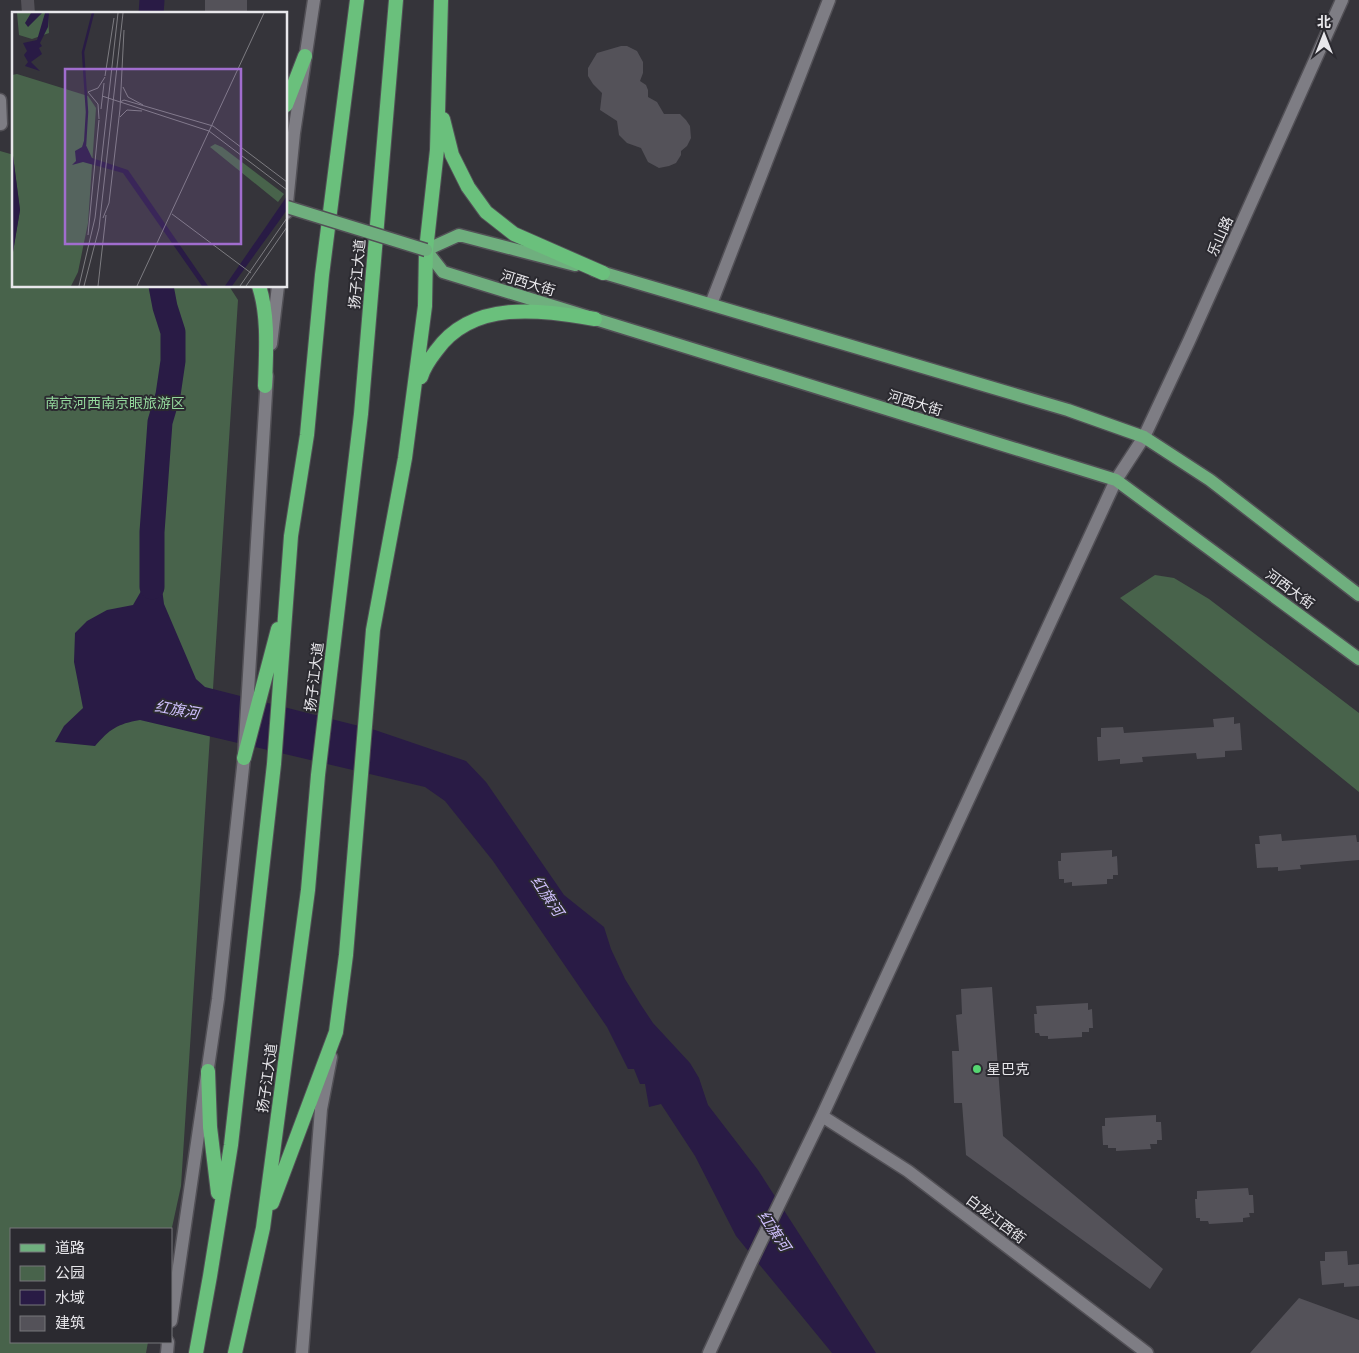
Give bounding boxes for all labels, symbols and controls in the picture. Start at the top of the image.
north arrow [1299,10,1349,60]
inset map [12,12,288,288]
text: 北 [1317,14,1331,30]
street label: 乐山路 [1204,214,1236,258]
street label: 扬子江大道 [346,238,368,310]
street label: 河西大街 [499,267,557,299]
street label: 河西大街 [886,387,944,419]
park label: 南京河西南京眼旅游区 [45,395,185,411]
street label: 河西大街 [1263,566,1317,612]
street label: 扬子江大道 [302,641,326,713]
water label: 红旗河 [153,697,204,723]
water label: 红旗河 [527,872,569,922]
street label: 扬子江大道 [254,1042,280,1114]
place label: 星巴克 [987,1061,1029,1077]
marker: 星巴克 [971,1063,983,1075]
street label: 白龙江西街 [963,1192,1029,1246]
water label: 红旗河 [754,1207,796,1257]
legend [10,1228,172,1343]
text: 道路 [55,1239,85,1257]
text: 公园 [55,1264,85,1282]
text: 水域 [55,1289,85,1307]
text: 建筑 [55,1314,85,1332]

